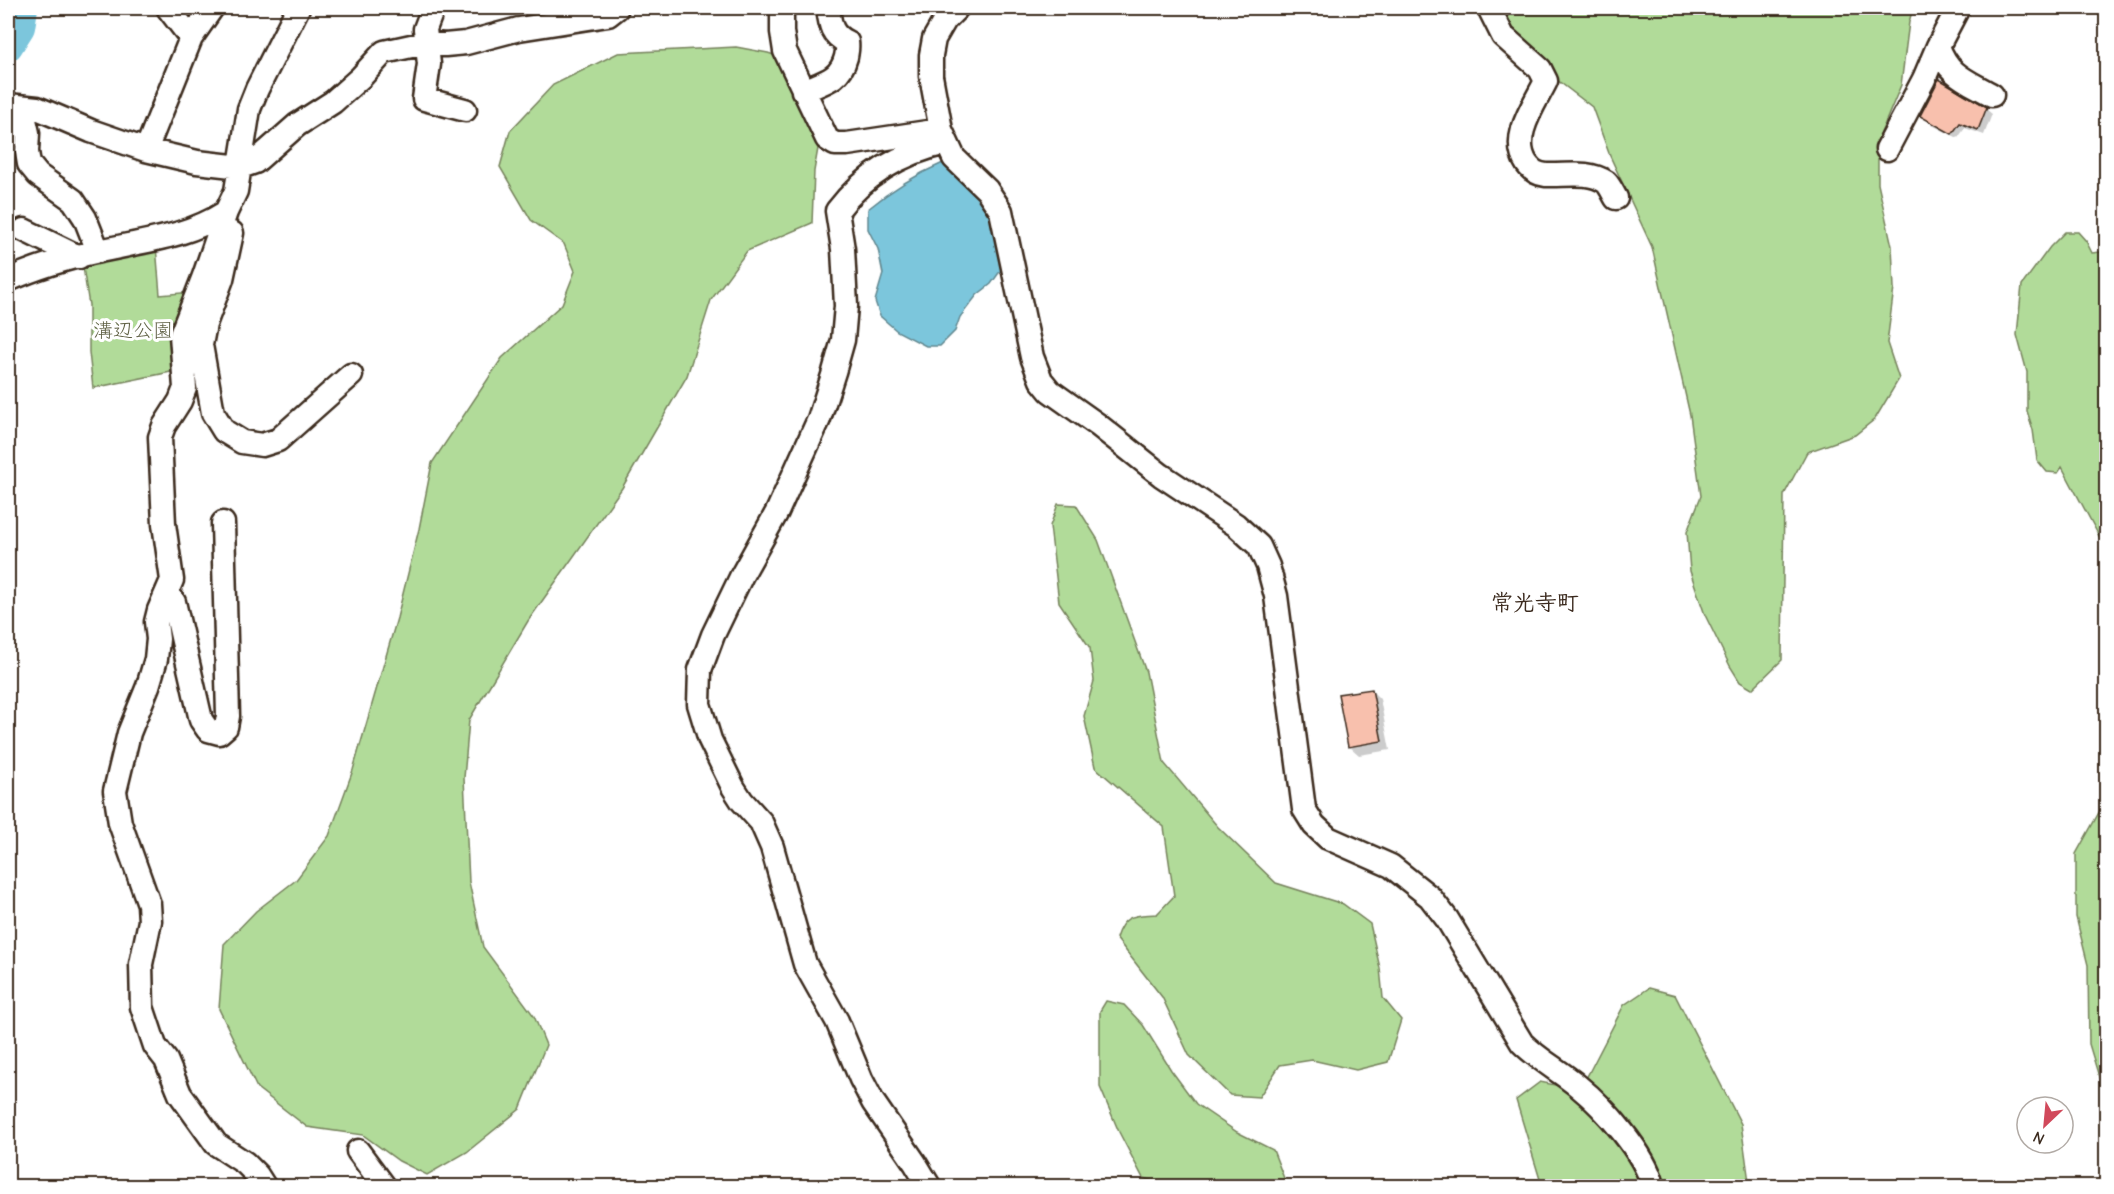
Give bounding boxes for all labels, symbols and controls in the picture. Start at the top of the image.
park label: 溝辺公園 [93,319,173,342]
district label: 常光寺町 [1491,590,1579,616]
north arrow [2015,1095,2075,1155]
text: N [2030,1127,2047,1148]

